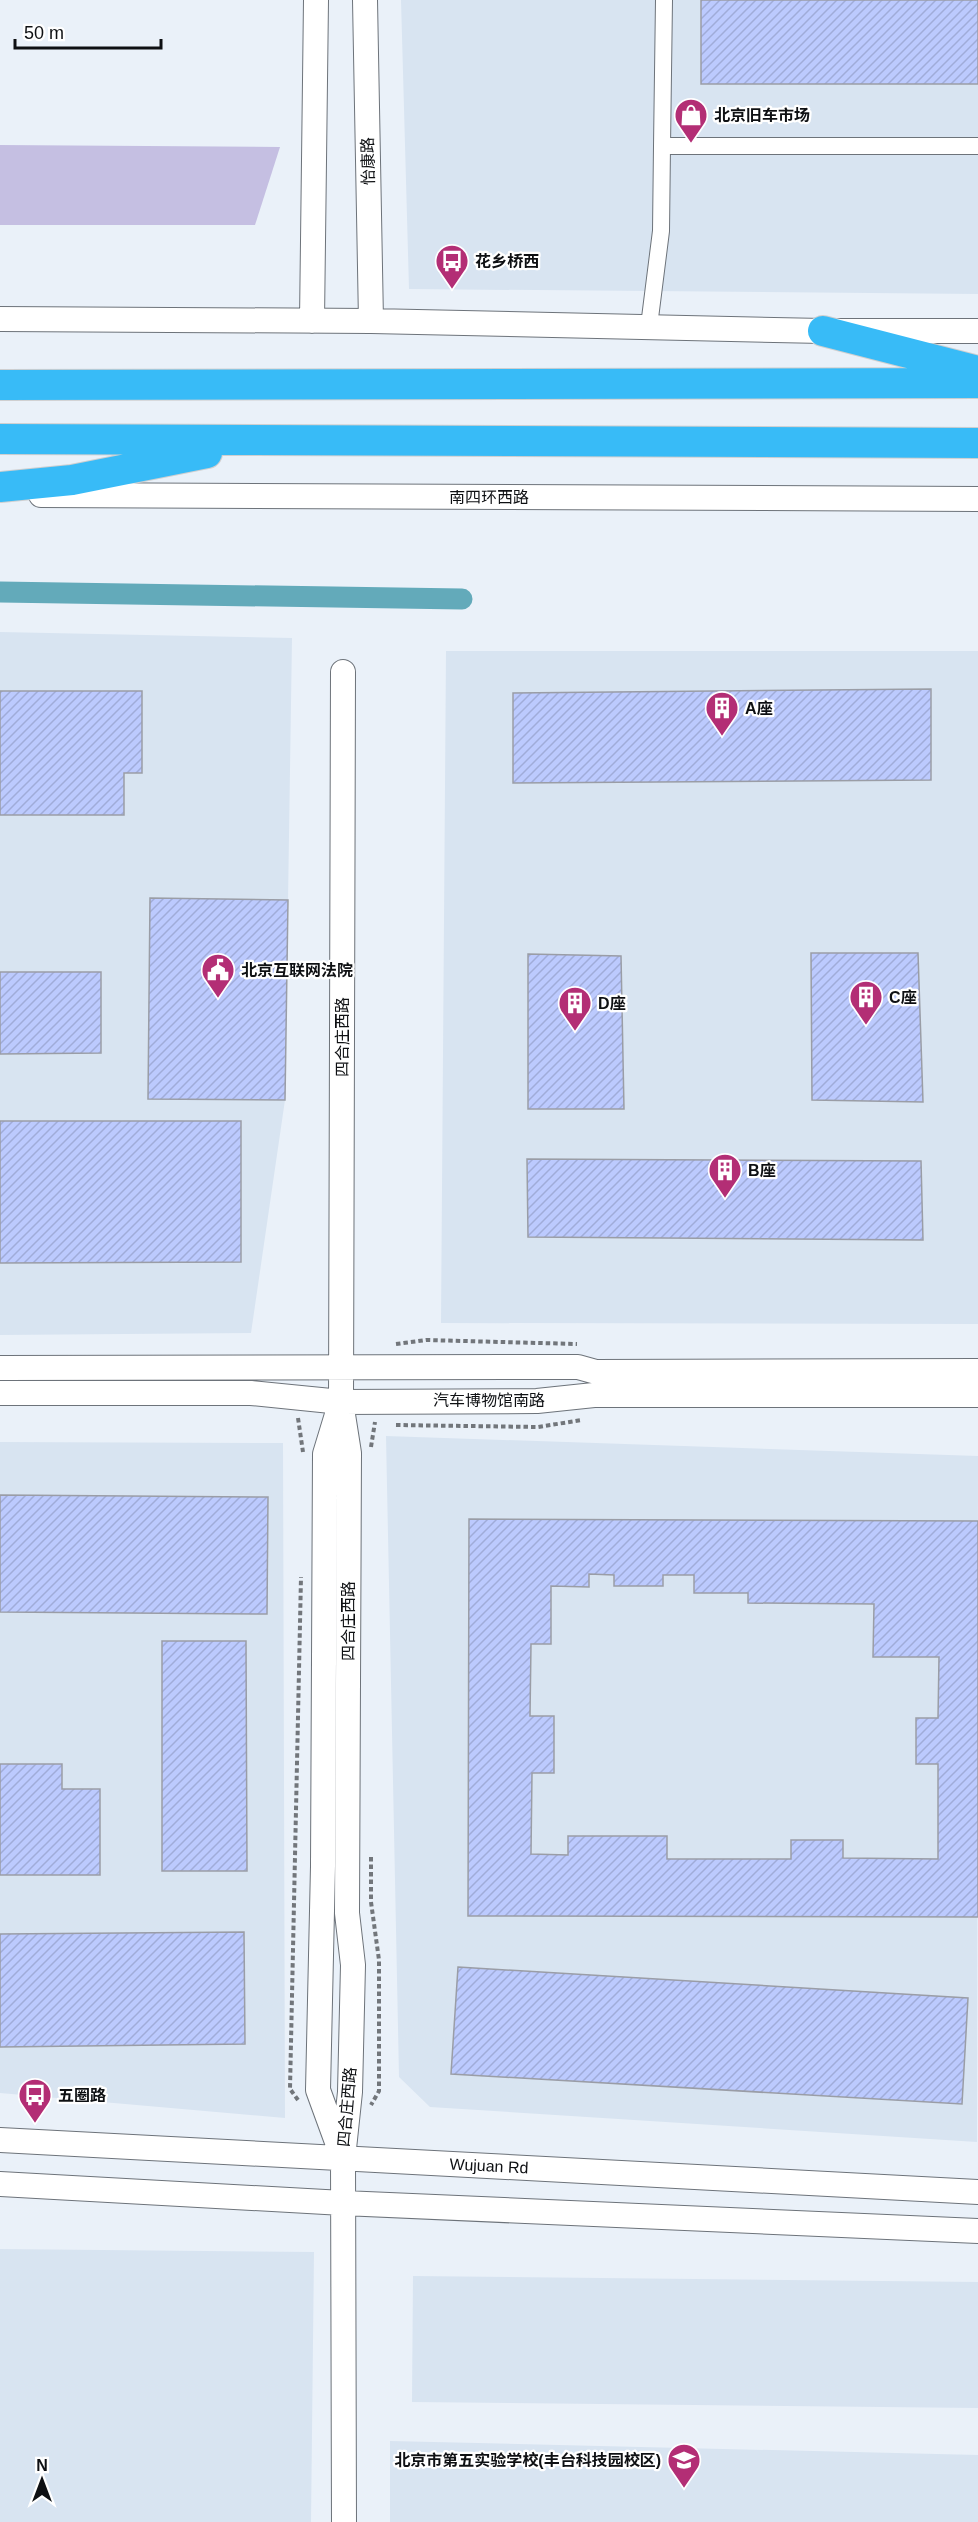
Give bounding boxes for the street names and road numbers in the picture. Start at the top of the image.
street label: 怡康路 [359,137,377,185]
street label: 南四环西路 [449,489,529,506]
street label: 四合庄西路 [334,997,351,1077]
street label: 汽车博物馆南路 [433,1392,545,1409]
street label: 四合庄西路 [340,1581,357,1661]
street label: 四合庄西路 [335,2066,359,2148]
street label: Wujuan Rd [449,2155,529,2177]

